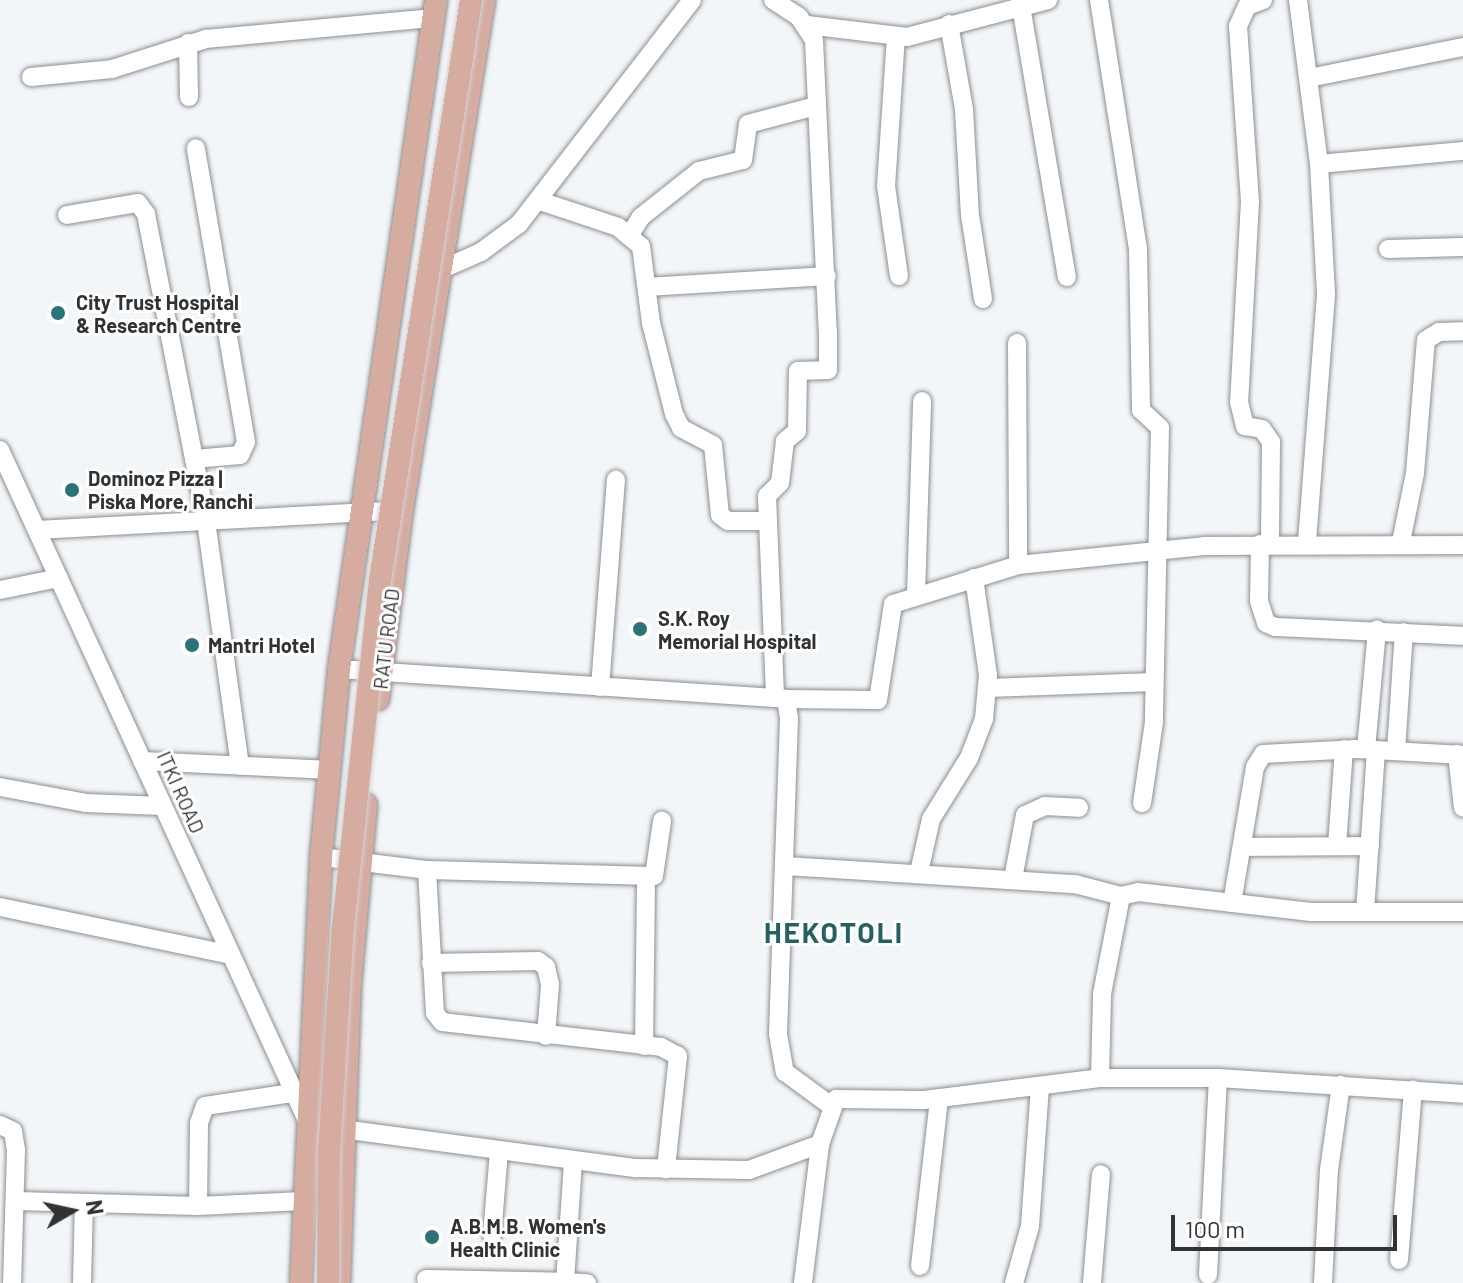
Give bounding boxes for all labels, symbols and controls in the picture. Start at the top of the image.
place label: City Trust Hospital & Research Centre [76,290,241,337]
marker: City Trust Hospital & Research Centre [47,302,69,324]
place label: Dominoz Pizza | Piska More, Ranchi [88,466,253,513]
marker: Dominoz Pizza | Piska More, Ranchi [63,481,81,499]
street label: RATU ROAD [368,587,404,691]
place label: S.K. Roy Memorial Hospital [658,606,816,653]
marker: S.K. Roy Memorial Hospital [629,618,651,640]
place label: Mantri Hotel [208,633,315,657]
marker: Mantri Hotel [183,636,201,654]
street label: ITKI ROAD [152,747,210,837]
district label: HEKOTOLI [764,915,904,949]
north arrow [32,1171,112,1251]
text: N [82,1198,110,1217]
scale bar [1175,1199,1401,1249]
place label: A.B.M.B. Women's Health Clinic [450,1214,606,1261]
text: 100 m [1185,1214,1245,1243]
marker: A.B.M.B. Women's Health Clinic [421,1226,443,1248]

